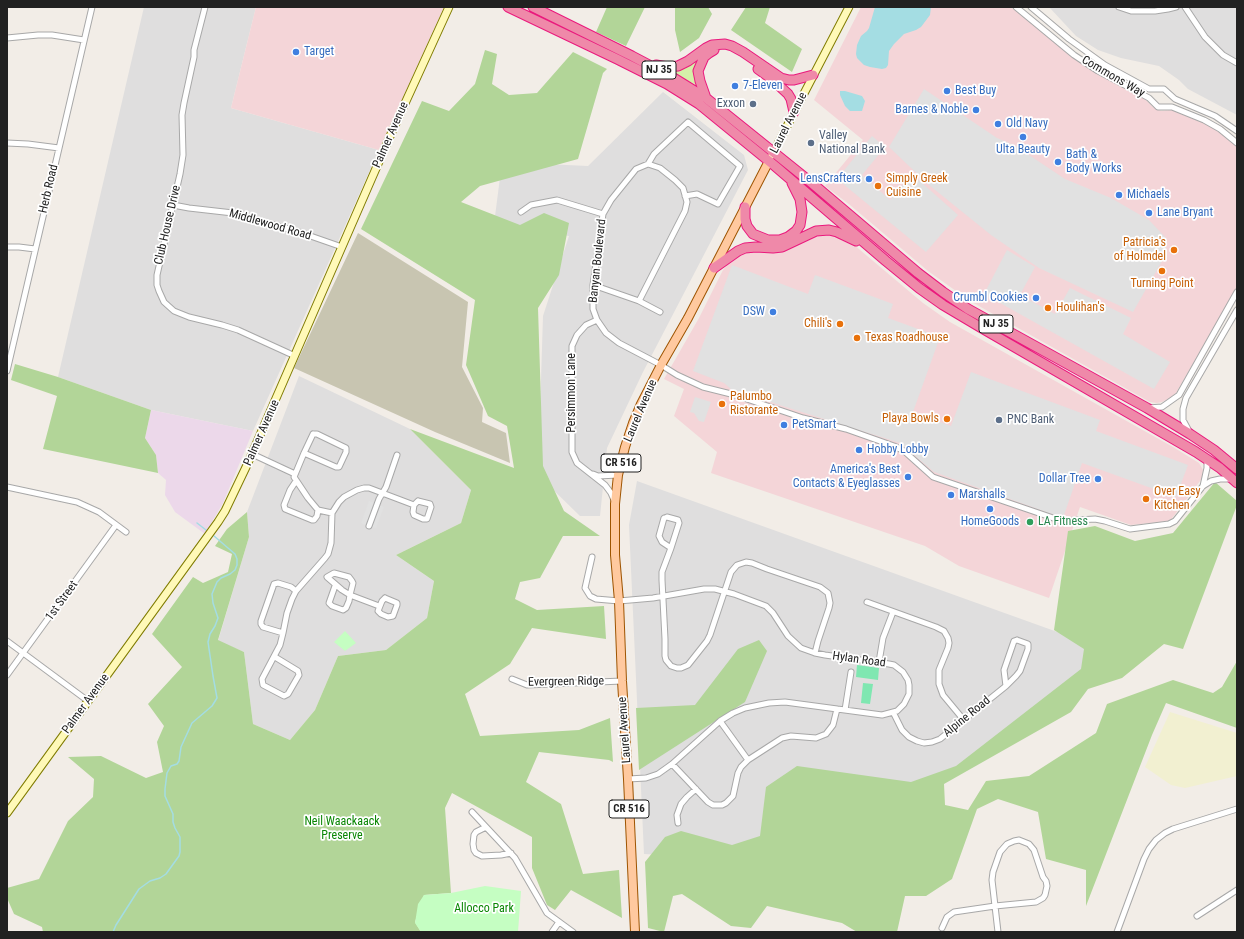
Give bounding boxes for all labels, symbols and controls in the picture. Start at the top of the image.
place label: Target [304,45,334,59]
marker: Target [291,47,301,57]
street label: Commons Way [1079,53,1147,101]
road number: NJ 35 [642,61,676,79]
place label: 7-Eleven [743,79,783,93]
marker: 7-Eleven [730,81,740,91]
place label: Best Buy [955,84,996,98]
marker: Best Buy [942,86,952,96]
street label: Laurel Avenue [767,90,811,156]
place label: Exxon [717,97,745,111]
marker: Exxon [748,99,758,109]
street label: Palmer Avenue [370,100,412,170]
place label: Barnes & Noble [895,103,968,117]
marker: Barnes & Noble [971,105,981,115]
place label: Old Navy [1006,117,1048,131]
marker: Old Navy [993,119,1003,129]
place label: Valley National Bank [819,129,885,157]
marker: Ulta Beauty [1018,132,1028,142]
marker: Valley National Bank [806,138,816,148]
place label: Ulta Beauty [996,143,1050,157]
place label: Bath & Body Works [1066,148,1122,176]
marker: Bath & Body Works [1053,157,1063,167]
street label: Herb Road [36,163,62,215]
place label: LensCrafters [800,172,861,186]
place label: Simply Greek Cuisine [886,172,948,200]
marker: LensCrafters [864,174,874,184]
marker: Simply Greek Cuisine [873,181,883,191]
street label: Club House Drive [152,184,184,266]
place label: Michaels [1127,188,1170,202]
marker: Michaels [1114,190,1124,200]
street label: Middlewood Road [227,206,313,244]
place label: Lane Bryant [1157,206,1213,220]
marker: Lane Bryant [1144,208,1154,218]
street label: Banyan Boulevard [586,218,610,304]
place label: Patricia's of Holmdel [1114,236,1166,264]
marker: Patricia's of Holmdel [1169,245,1179,255]
marker: Turning Point [1157,266,1167,276]
place label: Turning Point [1131,277,1193,291]
place label: Crumbl Cookies [953,291,1028,305]
marker: Crumbl Cookies [1031,293,1041,303]
place label: Houlihan's [1056,301,1105,315]
marker: Houlihan's [1043,303,1053,313]
place label: DSW [743,305,765,319]
marker: DSW [768,307,778,317]
road number: NJ 35 [979,315,1013,333]
place label: Chili's [804,317,832,331]
marker: Chili's [835,319,845,329]
place label: Texas Roadhouse [865,331,948,345]
marker: Texas Roadhouse [852,333,862,343]
street label: Persimmon Lane [565,353,579,433]
street label: Laurel Avenue [621,378,661,444]
place label: Palumbo Ristorante [730,390,778,418]
street label: Palmer Avenue [241,398,283,468]
marker: Palumbo Ristorante [717,399,727,409]
place label: Playa Bowls [882,412,939,426]
place label: PNC Bank [1007,413,1054,427]
marker: Playa Bowls [942,414,952,424]
marker: PNC Bank [994,415,1004,425]
place label: PetSmart [792,418,836,432]
marker: PetSmart [779,420,789,430]
place label: Hobby Lobby [867,443,928,457]
marker: Hobby Lobby [854,445,864,455]
road number: CR 516 [601,454,641,472]
place label: America's Best Contacts & Eyeglasses [793,463,900,491]
marker: America's Best Contacts & Eyeglasses [903,472,913,482]
place label: Dollar Tree [1039,472,1090,486]
marker: Dollar Tree [1093,474,1103,484]
place label: Over Easy Kitchen [1154,485,1200,513]
place label: Marshalls [959,488,1005,502]
marker: Marshalls [946,490,956,500]
marker: Over Easy Kitchen [1141,494,1151,504]
marker: HomeGoods [985,504,995,514]
place label: HomeGoods [961,515,1019,529]
place label: LA Fitness [1038,515,1088,529]
marker: LA Fitness [1025,517,1035,527]
street label: 1st Street [43,578,81,624]
street label: Hylan Road [831,649,887,671]
street label: Palmer Avenue [59,671,113,737]
street label: Evergreen Ridge [528,674,604,690]
street label: Alpine Road [940,694,994,740]
street label: Laurel Avenue [615,696,635,764]
road number: CR 516 [609,800,649,818]
park label: Neil Waackaack Preserve [304,815,380,843]
park label: Allocco Park [454,902,514,916]

